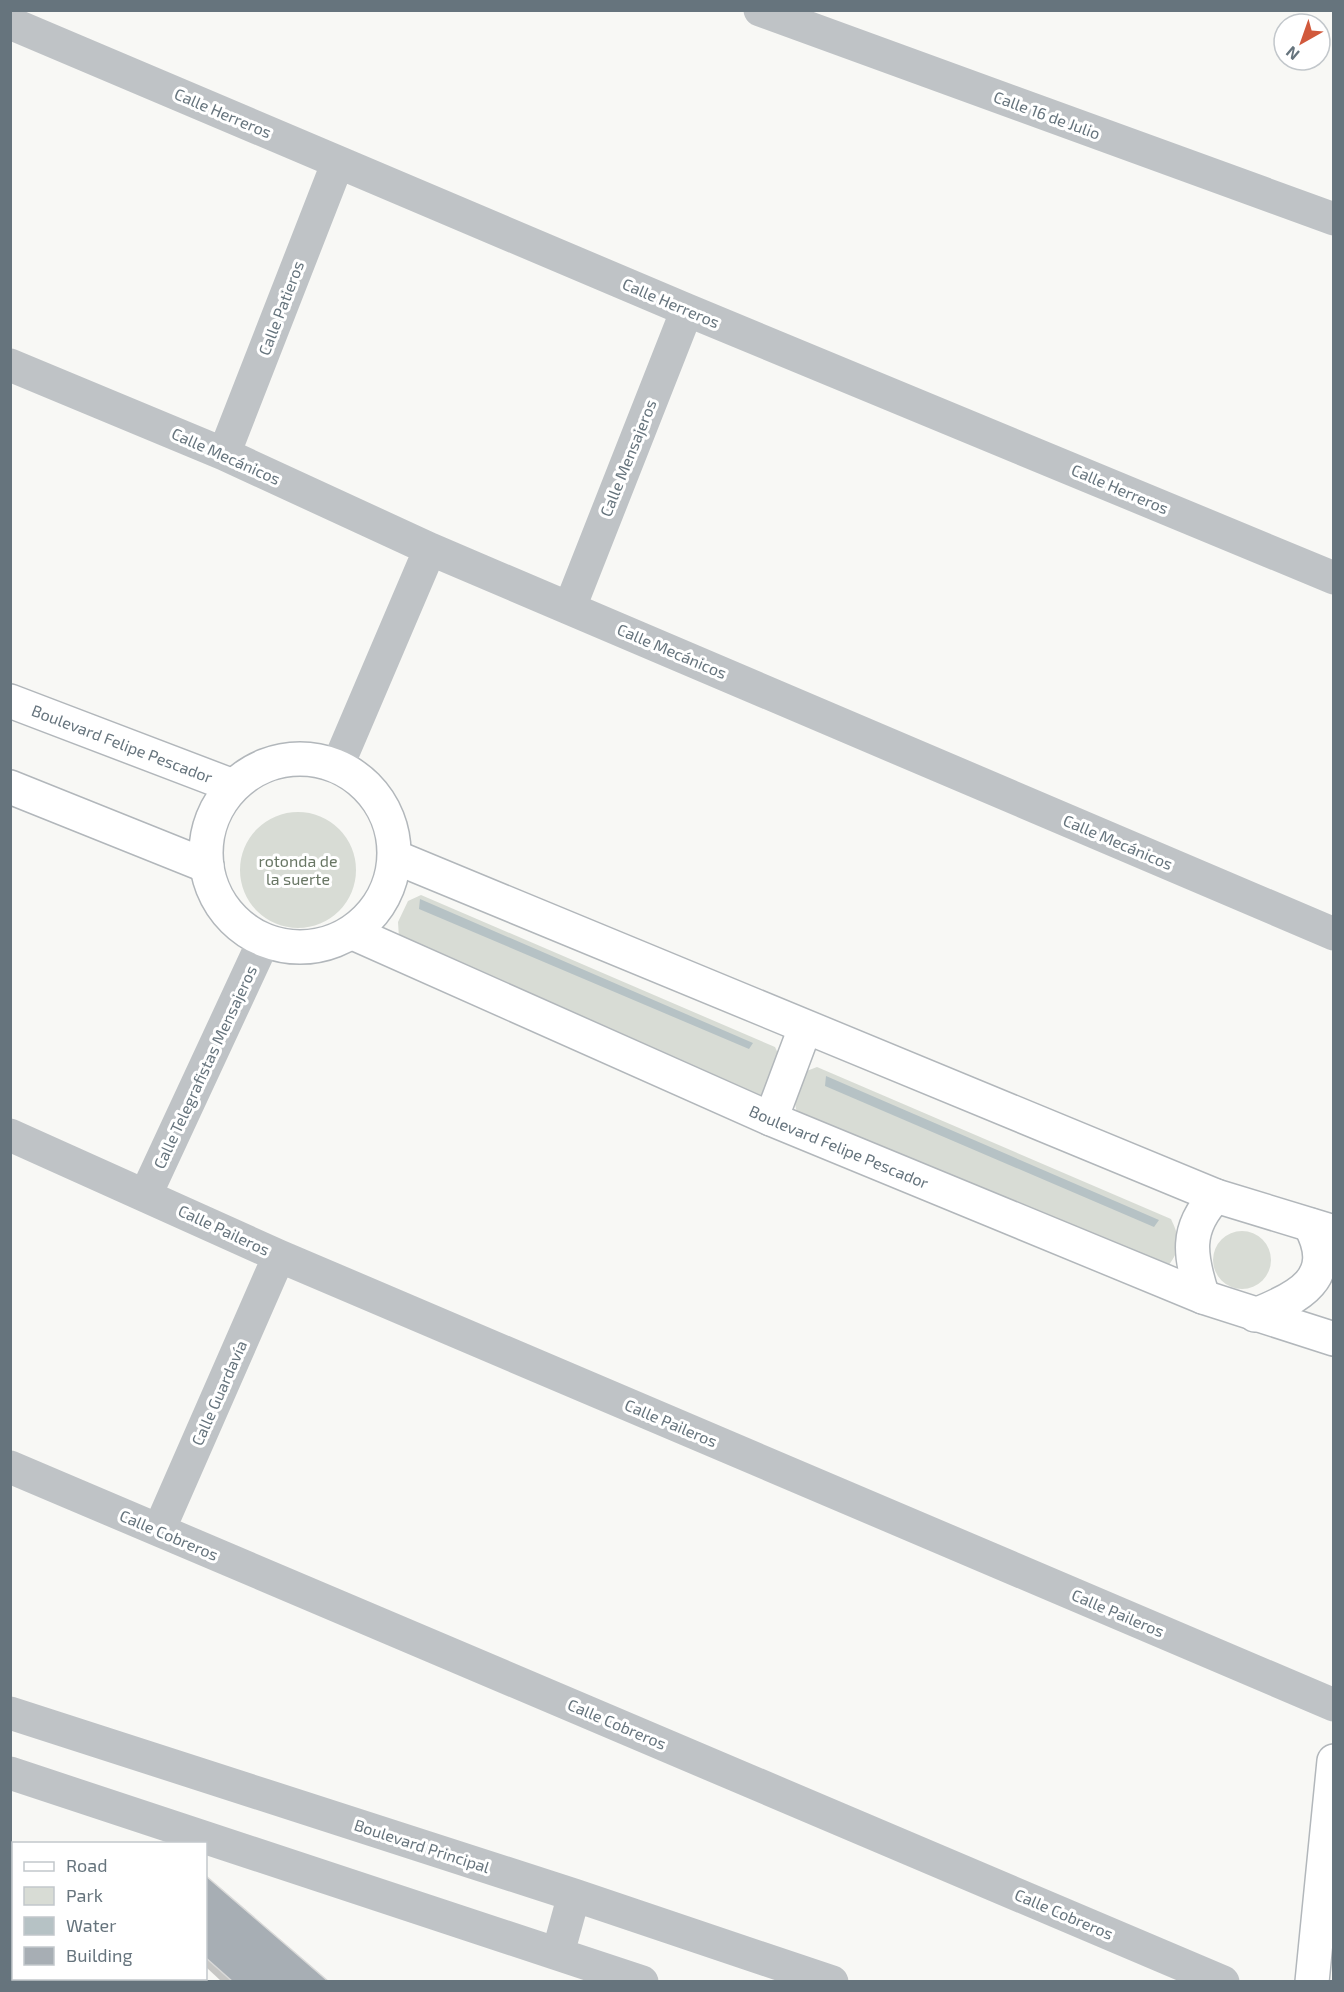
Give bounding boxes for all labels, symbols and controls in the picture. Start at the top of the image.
north arrow [1272,12,1332,72]
text: N [1282,43,1303,65]
street label: Calle Herreros [172,84,275,142]
street label: Calle 16 de Julio [991,86,1103,143]
street label: Calle Patieros [254,258,307,358]
street label: Calle Herreros [620,274,723,332]
street label: Calle Mensajeros [595,397,661,519]
street label: Calle Mecánicos [169,423,284,488]
street label: Calle Herreros [1069,460,1172,518]
street label: Calle Mecánicos [615,619,730,682]
street label: Boulevard Felipe Pescador [29,700,216,787]
street label: Calle Mecánicos [1061,810,1176,873]
park label: rotonda de la suerte [258,851,338,888]
street label: Calle Telegrafistas Mensajeros [149,962,261,1172]
street label: Boulevard Felipe Pescador [747,1101,932,1192]
street label: Calle Paileros [176,1200,273,1259]
street label: Calle Guardavía [187,1337,250,1448]
street label: Calle Paileros [622,1395,720,1451]
street label: Calle Cobreros [117,1505,221,1564]
street label: Calle Paileros [1069,1585,1167,1641]
street label: Calle Cobreros [565,1694,669,1753]
street label: Boulevard Principal [352,1815,493,1876]
legend [12,1842,207,1980]
text: Road [66,1854,107,1876]
text: Park [66,1884,103,1906]
street label: Calle Cobreros [1012,1884,1116,1943]
text: Water [66,1914,116,1936]
text: Building [66,1944,133,1966]

